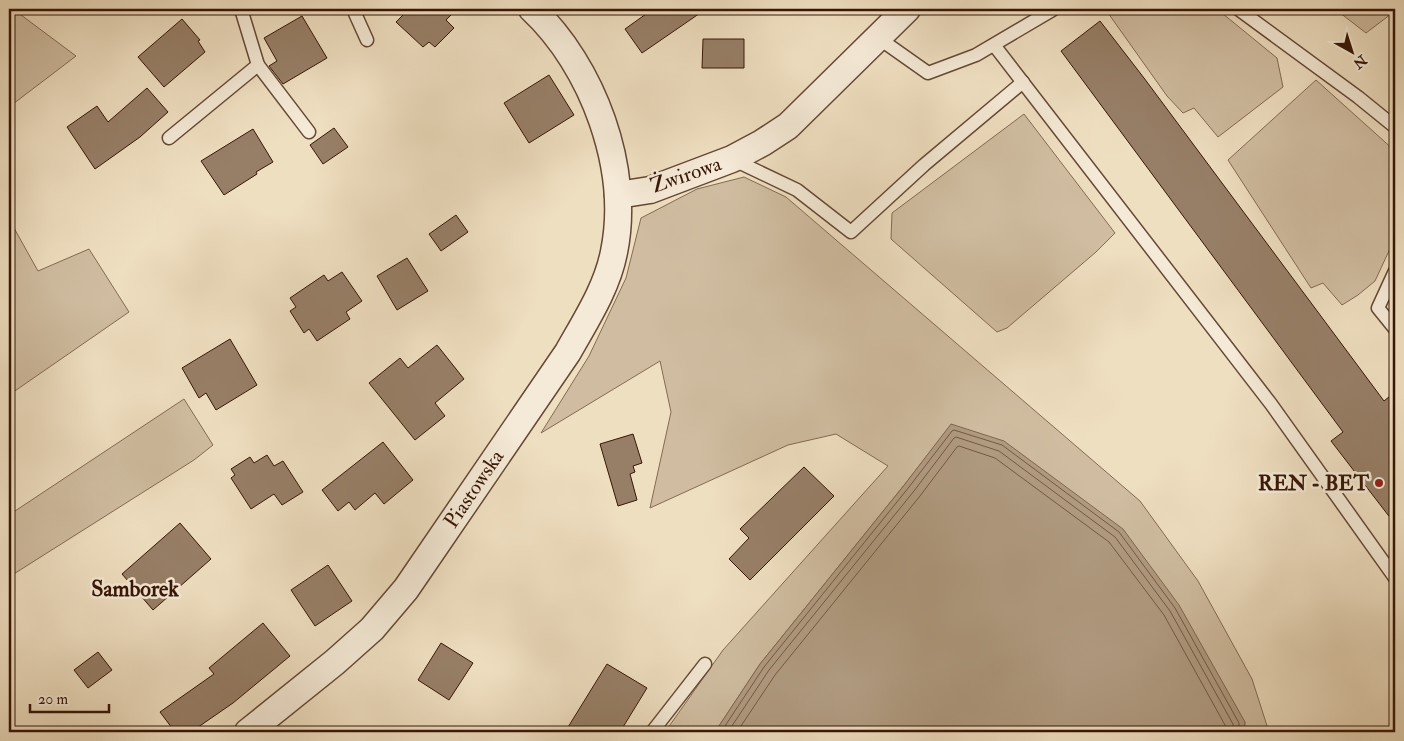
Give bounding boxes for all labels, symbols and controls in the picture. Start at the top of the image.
north arrow [1326,28,1376,78]
text: N [1349,51,1371,73]
street label: Żwirowa [647,150,725,200]
street label: Piastowska [438,444,510,533]
place label: REN - BET [1258,470,1369,497]
marker: REN - BET [1373,477,1385,489]
district label: Samborek [91,575,179,603]
scale bar [30,681,109,713]
text: 20 m [38,690,68,709]

